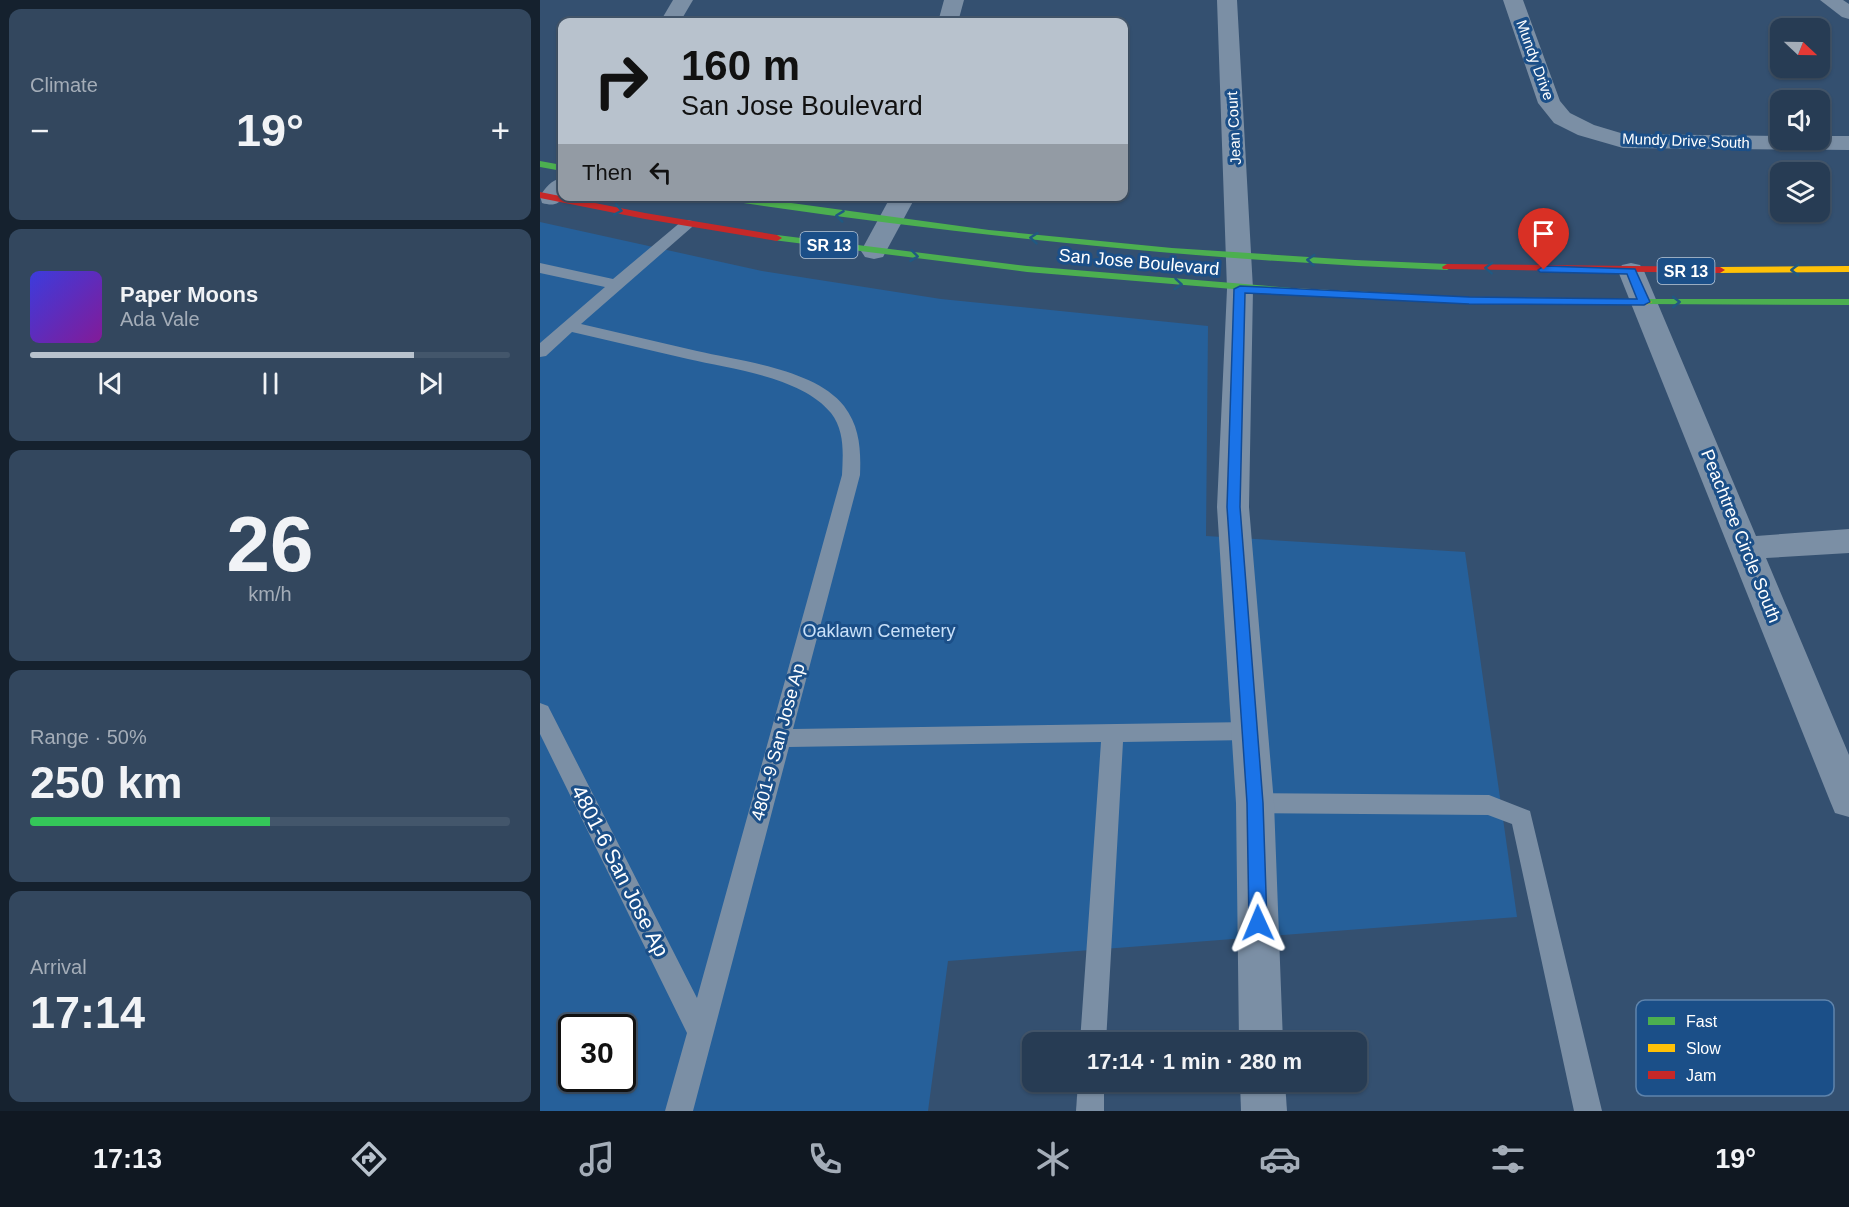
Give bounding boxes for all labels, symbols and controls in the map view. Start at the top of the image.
street label: Mundy Drive [1513,17,1558,102]
north arrow [1770,18,1830,78]
map controls [1770,18,1830,222]
icon: right [582,42,660,120]
text: 160 m [681,42,800,89]
text: Climate [30,74,98,96]
street label: Jean Court [1223,90,1244,165]
button: sound [1770,90,1830,150]
text: San Jose Boulevard [681,91,923,121]
text: 19° [236,105,304,156]
text: − [30,112,49,149]
text: + [491,112,510,149]
street label: Mundy Drive South [1622,130,1750,151]
icon: left [644,156,677,189]
text: Then [582,160,632,185]
button: layers [1770,162,1830,222]
one-way arrow [613,203,623,216]
pin [1518,208,1569,270]
one-way arrow [836,210,845,222]
icon: arrive [1527,217,1560,250]
road number: SR 13 [800,232,858,258]
one-way arrow [1030,232,1039,245]
street label: San Jose Boulevard [1058,245,1220,279]
one-way arrow [910,249,919,262]
one-way arrow [1307,254,1316,267]
road number: SR 13 [1658,258,1714,284]
one-way arrow [1484,262,1493,275]
one-way arrow [1790,264,1799,276]
one-way arrow [1173,277,1182,290]
text: Paper Moons [120,282,258,307]
one-way arrow [1672,296,1681,308]
text: Ada Vale [120,308,200,330]
icon: previous [94,367,127,400]
icon: pause [254,367,287,400]
icon: next [414,367,447,400]
street label: Peachtree Circle South [1697,446,1785,626]
text: 26 [227,500,313,588]
text: km/h [248,583,292,605]
park label: Oaklawn Cemetery [802,621,956,641]
street label: 4801-9 San Jose Ap [747,661,809,823]
text: Range · 50% [30,726,147,748]
text: 250 km [30,757,183,808]
street label: 4801-6 San Jose Ap [567,781,674,960]
position arrow [1226,891,1290,955]
text: Arrival [30,956,87,978]
text: 17:14 [30,987,145,1038]
legend [1636,1000,1834,1096]
text: Fast [1686,1013,1718,1030]
speed limit sign: 30 [558,1014,636,1092]
text: Slow [1686,1040,1721,1057]
text: 17:14 · 1 min · 280 m [1087,1049,1302,1074]
text: Jam [1686,1067,1716,1084]
icon: directions [348,1138,390,1180]
icon: music [576,1138,618,1180]
icon: phone [804,1138,846,1180]
icon: climate [1032,1138,1074,1180]
icon: car [1259,1138,1301,1180]
icon: filters [1487,1138,1529,1180]
text: 17:13 [93,1144,162,1174]
text: 19° [1715,1144,1756,1174]

